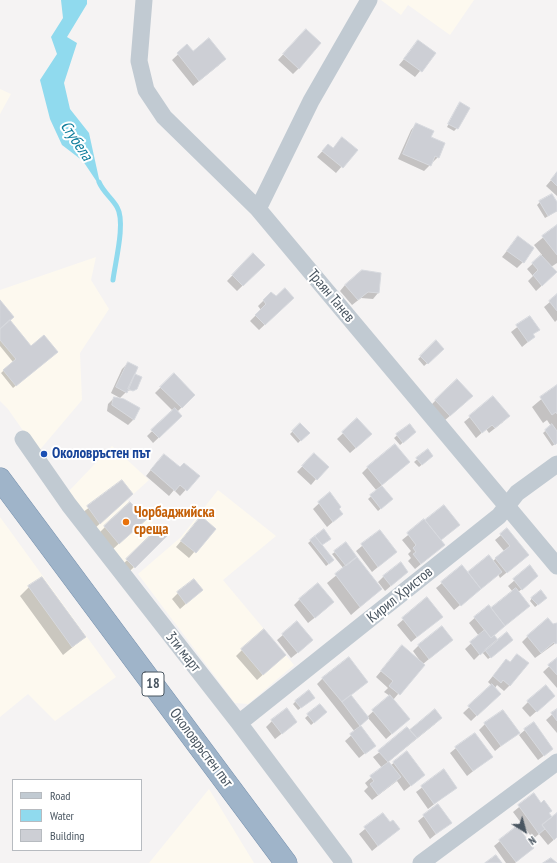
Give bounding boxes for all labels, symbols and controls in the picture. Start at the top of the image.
water label: Стубела [56,117,96,165]
street label: Траян Танев [304,266,358,326]
place label: Околовръстен път [52,445,150,463]
marker: Околовръстен път [39,449,49,459]
place label: Чорбаджийска среща [134,504,215,539]
marker: Чорбаджийска среща [121,517,131,527]
street label: Кирил Христов [364,563,436,627]
street label: 3ти март [162,628,204,676]
road number: 18 [142,672,164,696]
street label: Околовръстен път [166,705,236,791]
legend [12,779,142,851]
text: Road [50,788,70,803]
text: Water [50,808,74,823]
north arrow [505,811,545,851]
text: Building [50,828,85,843]
text: N [526,833,539,848]

